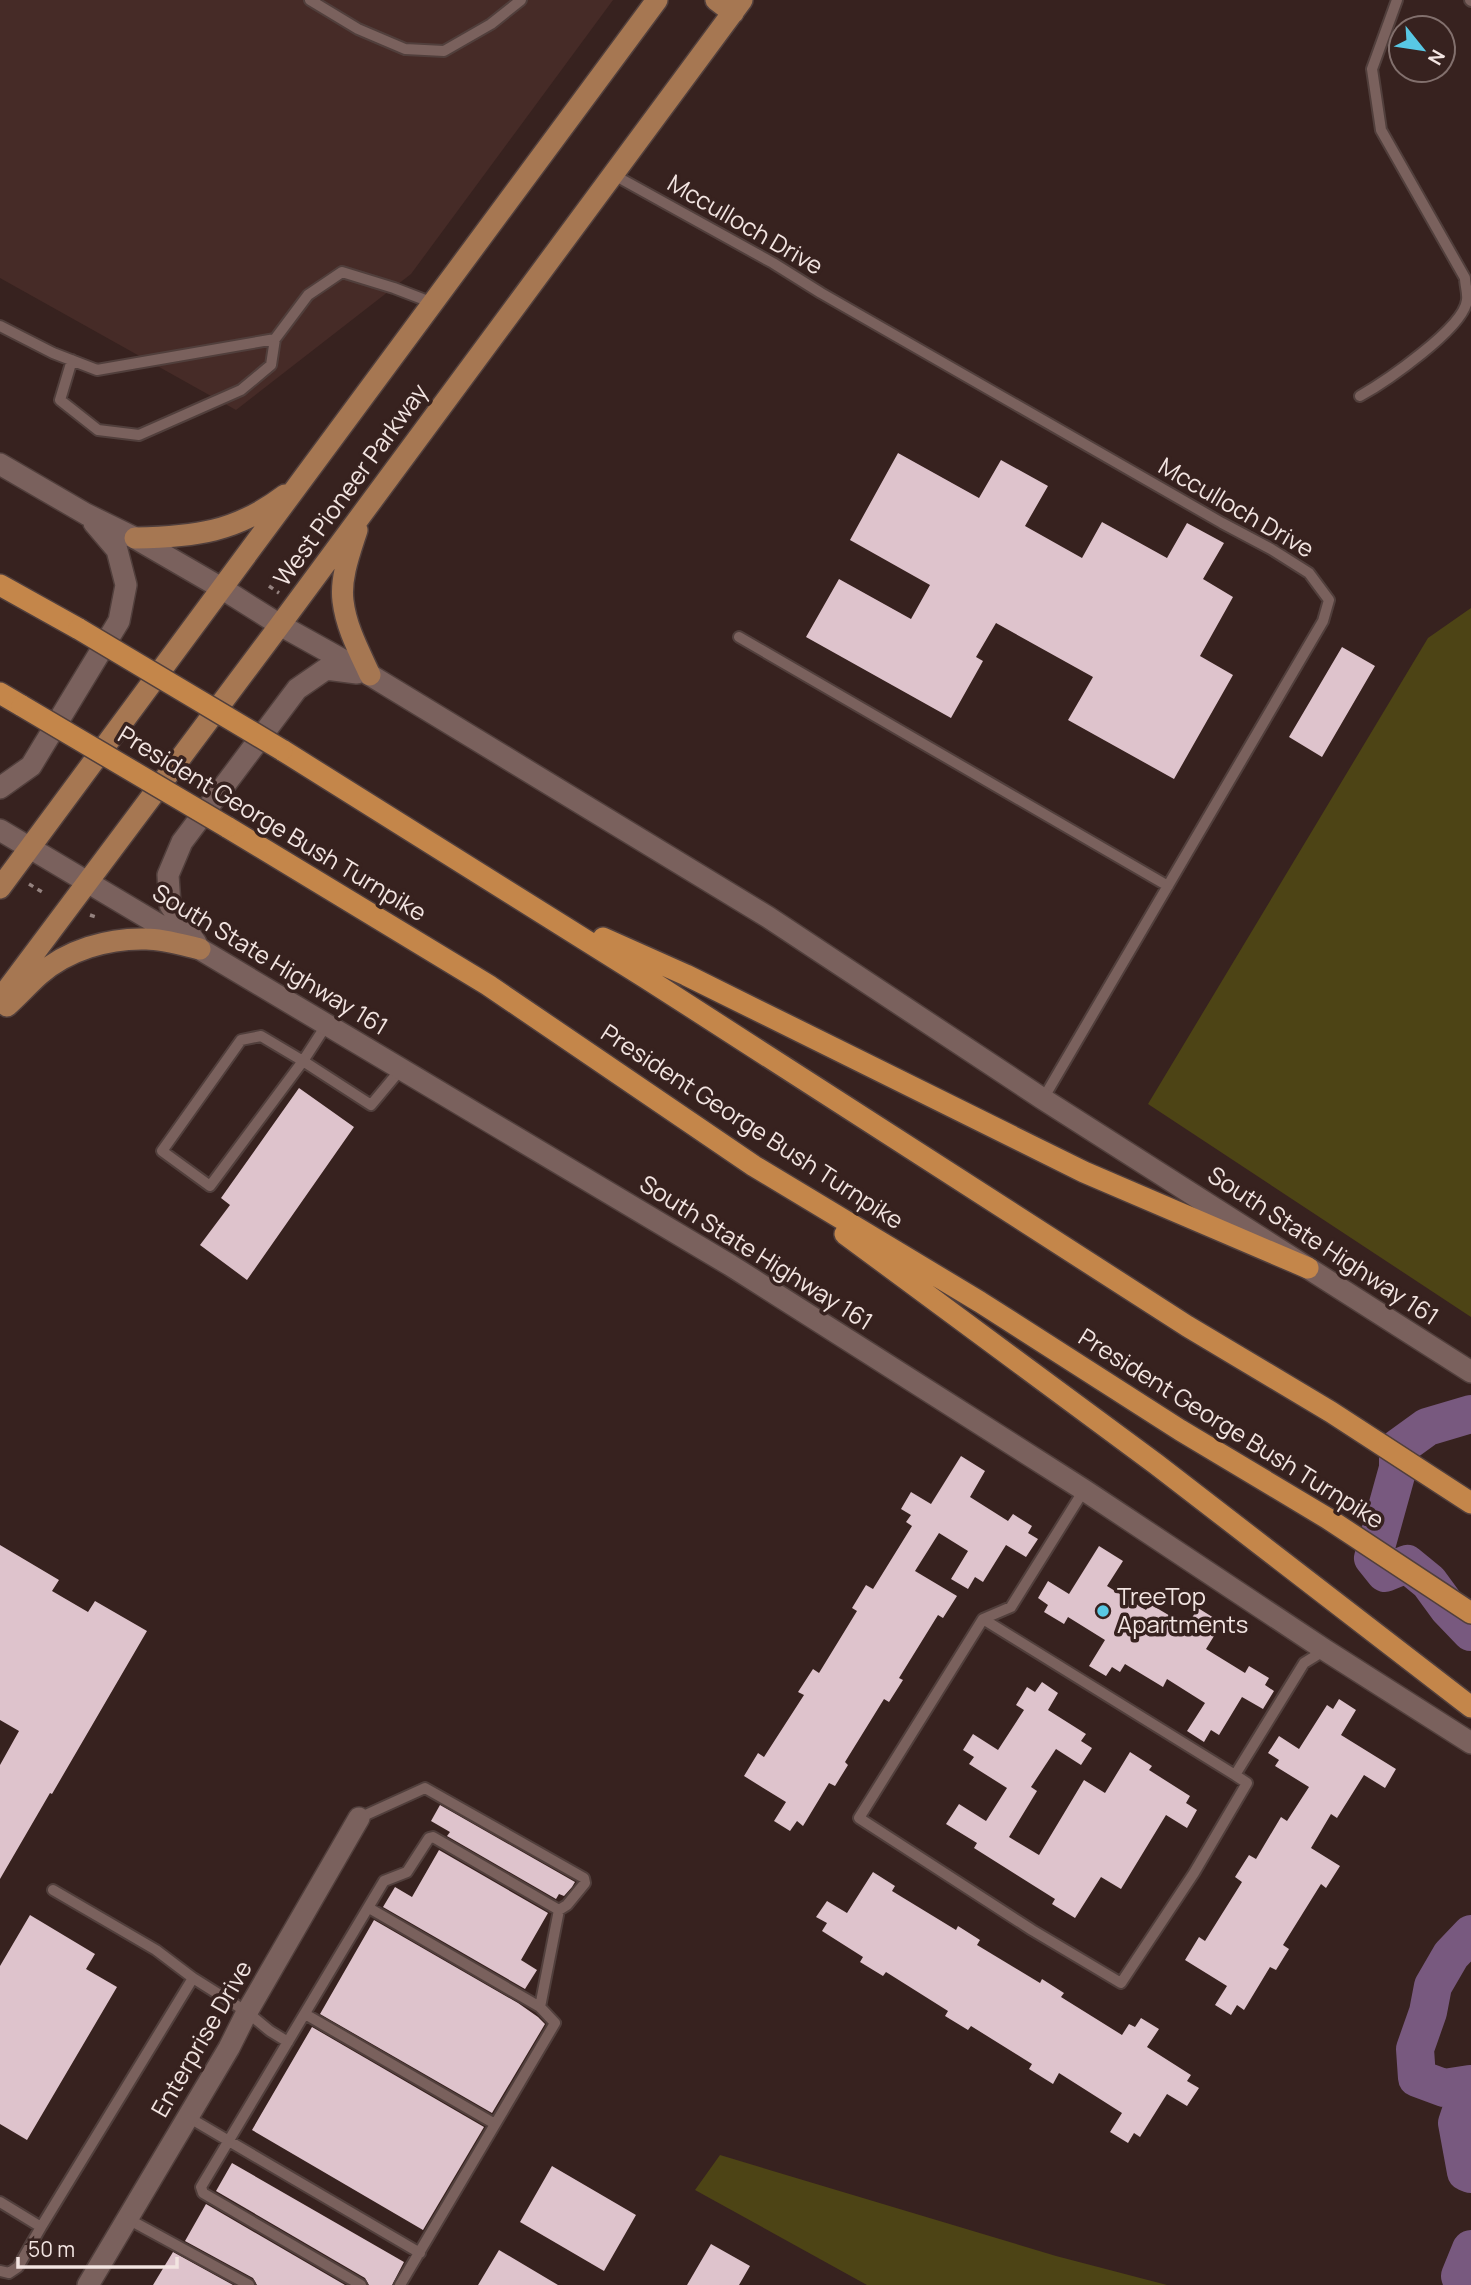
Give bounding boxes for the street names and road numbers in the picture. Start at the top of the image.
street label: Mcculloch Drive [662,166,830,282]
street label: West Pioneer Parkway [265,376,435,592]
street label: Mcculloch Drive [1153,449,1321,565]
street label: President George Bush Turnpike [112,717,433,928]
street label: South State Highway 161 [147,875,395,1042]
street label: President George Bush Turnpike [595,1015,910,1236]
street label: South State Highway 161 [1202,1158,1446,1332]
street label: South State Highway 161 [634,1166,880,1337]
street label: President George Bush Turnpike [1073,1320,1391,1536]
street label: Enterprise Drive [142,1954,259,2123]

